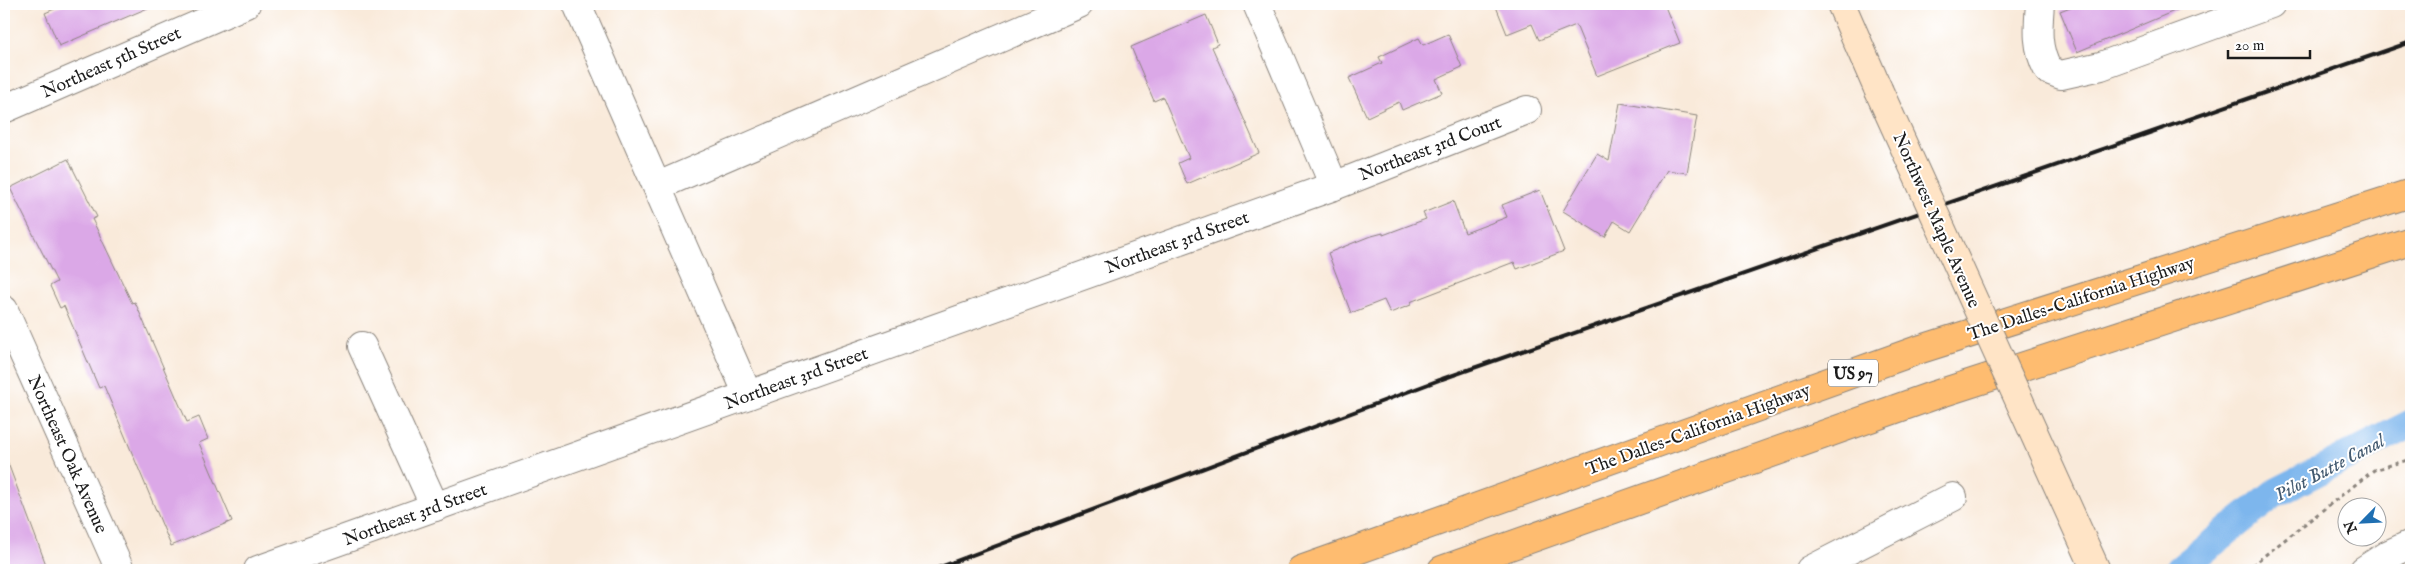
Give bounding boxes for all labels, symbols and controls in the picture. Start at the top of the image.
street label: Northeast 5th Street [38,22,185,104]
scale bar [2228,28,2310,60]
text: 20 m [2235,36,2265,55]
street label: Northeast 3rd Court [1356,112,1505,187]
street label: Northwest Maple Avenue [1887,129,1985,312]
street label: Northeast 3rd Street [1103,207,1252,280]
street label: The Dalles-California Highway [1965,252,2198,347]
street label: Northeast 3rd Street [722,343,871,416]
road number: US 97 [1828,359,1878,386]
street label: Northeast Oak Avenue [21,372,112,537]
street label: The Dalles-California Highway [1583,379,1814,482]
water label: Pilot Butte Canal [2271,429,2390,508]
street label: Northeast 3rd Street [341,479,490,552]
north arrow [2338,496,2388,546]
text: N [2340,518,2362,537]

